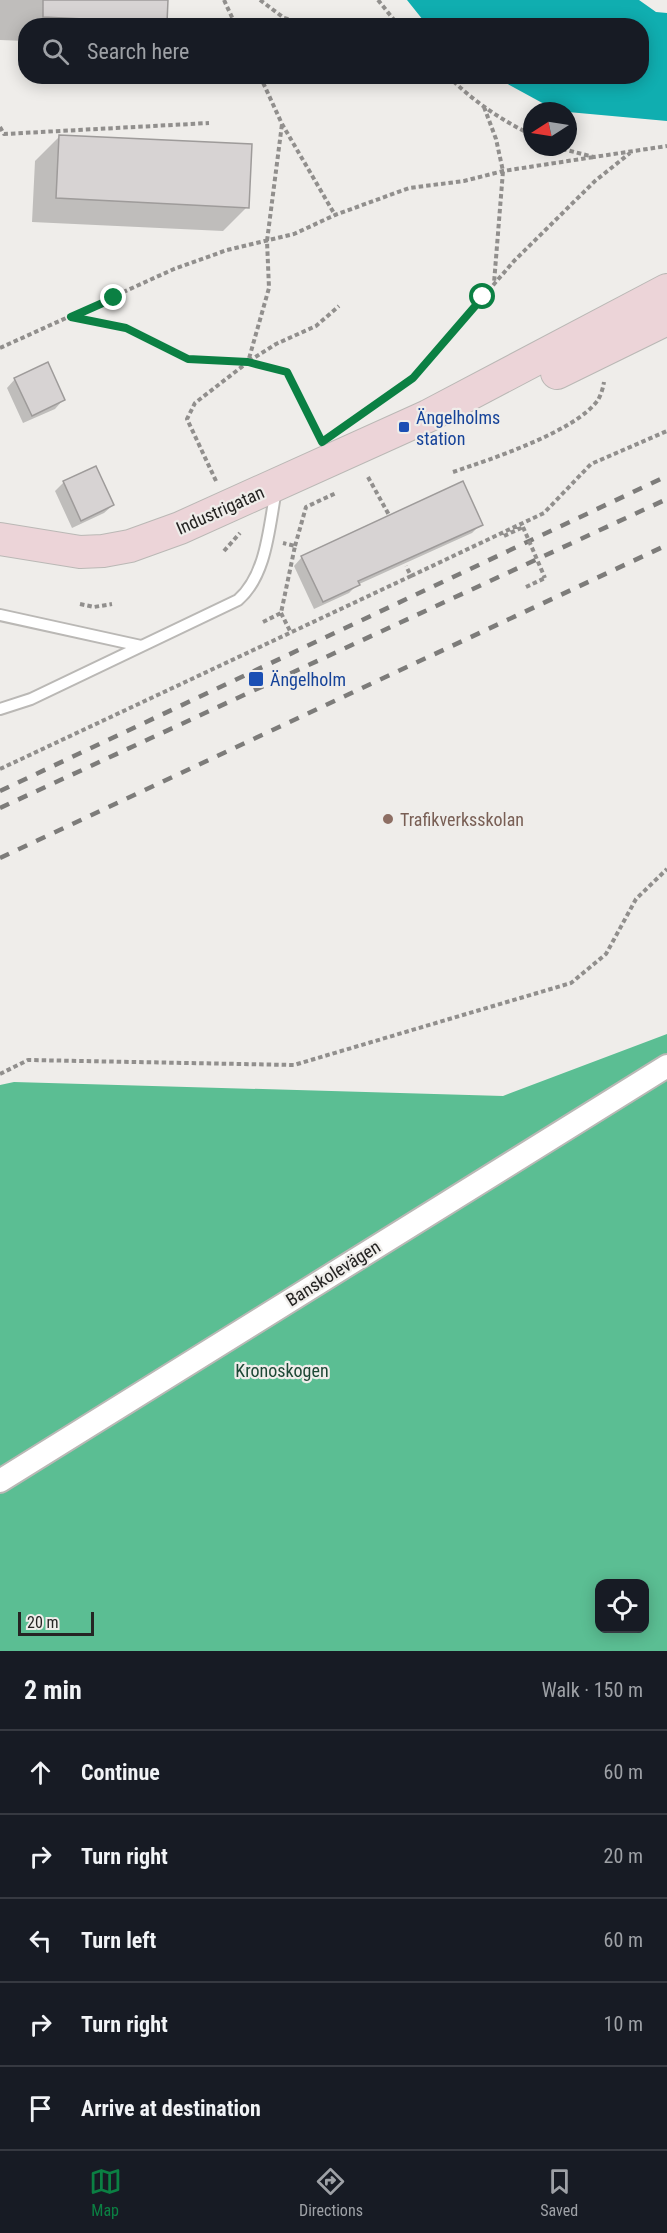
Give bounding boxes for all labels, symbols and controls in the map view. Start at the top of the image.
search box [18,18,649,84]
icon: search [39,35,72,68]
text: Search here [87,39,189,64]
north arrow [523,102,577,156]
route start [469,283,495,309]
route end [100,284,126,310]
place label: Ängelholms station [416,407,500,449]
marker: Ängelholms station [397,420,411,434]
street label: Industrigatan [173,481,267,539]
place label: Ängelholm [270,669,346,690]
marker: Ängelholm [247,670,265,688]
place label: Trafikverksskolan [400,809,524,830]
marker: Trafikverksskolan [381,812,395,826]
street label: Banskolevägen [282,1236,384,1310]
park label: Kronoskogen [235,1360,329,1381]
map controls [595,1579,649,1633]
button: locate [595,1579,649,1633]
scale bar [18,1609,94,1636]
text: 20 m [27,1613,59,1632]
text: 2 min [24,1675,82,1705]
text: Walk · 150 m [542,1678,643,1702]
icon: ahead [24,1756,57,1789]
text: Continue [81,1760,160,1785]
text: 60 m [604,1760,643,1784]
icon: right [24,1840,57,1873]
text: Turn right [81,1844,168,1869]
text: 20 m [604,1844,643,1868]
icon: left [24,1924,57,1957]
text: Turn left [81,1928,156,1953]
text: 60 m [604,1928,643,1952]
icon: right [24,2008,57,2041]
text: Turn right [81,2012,168,2037]
text: 10 m [604,2012,643,2036]
icon: arrive [24,2092,57,2125]
text: Arrive at destination [81,2096,261,2121]
tab: Map [89,2165,122,2220]
tab: Directions [299,2165,363,2220]
tab: Saved [540,2165,578,2220]

